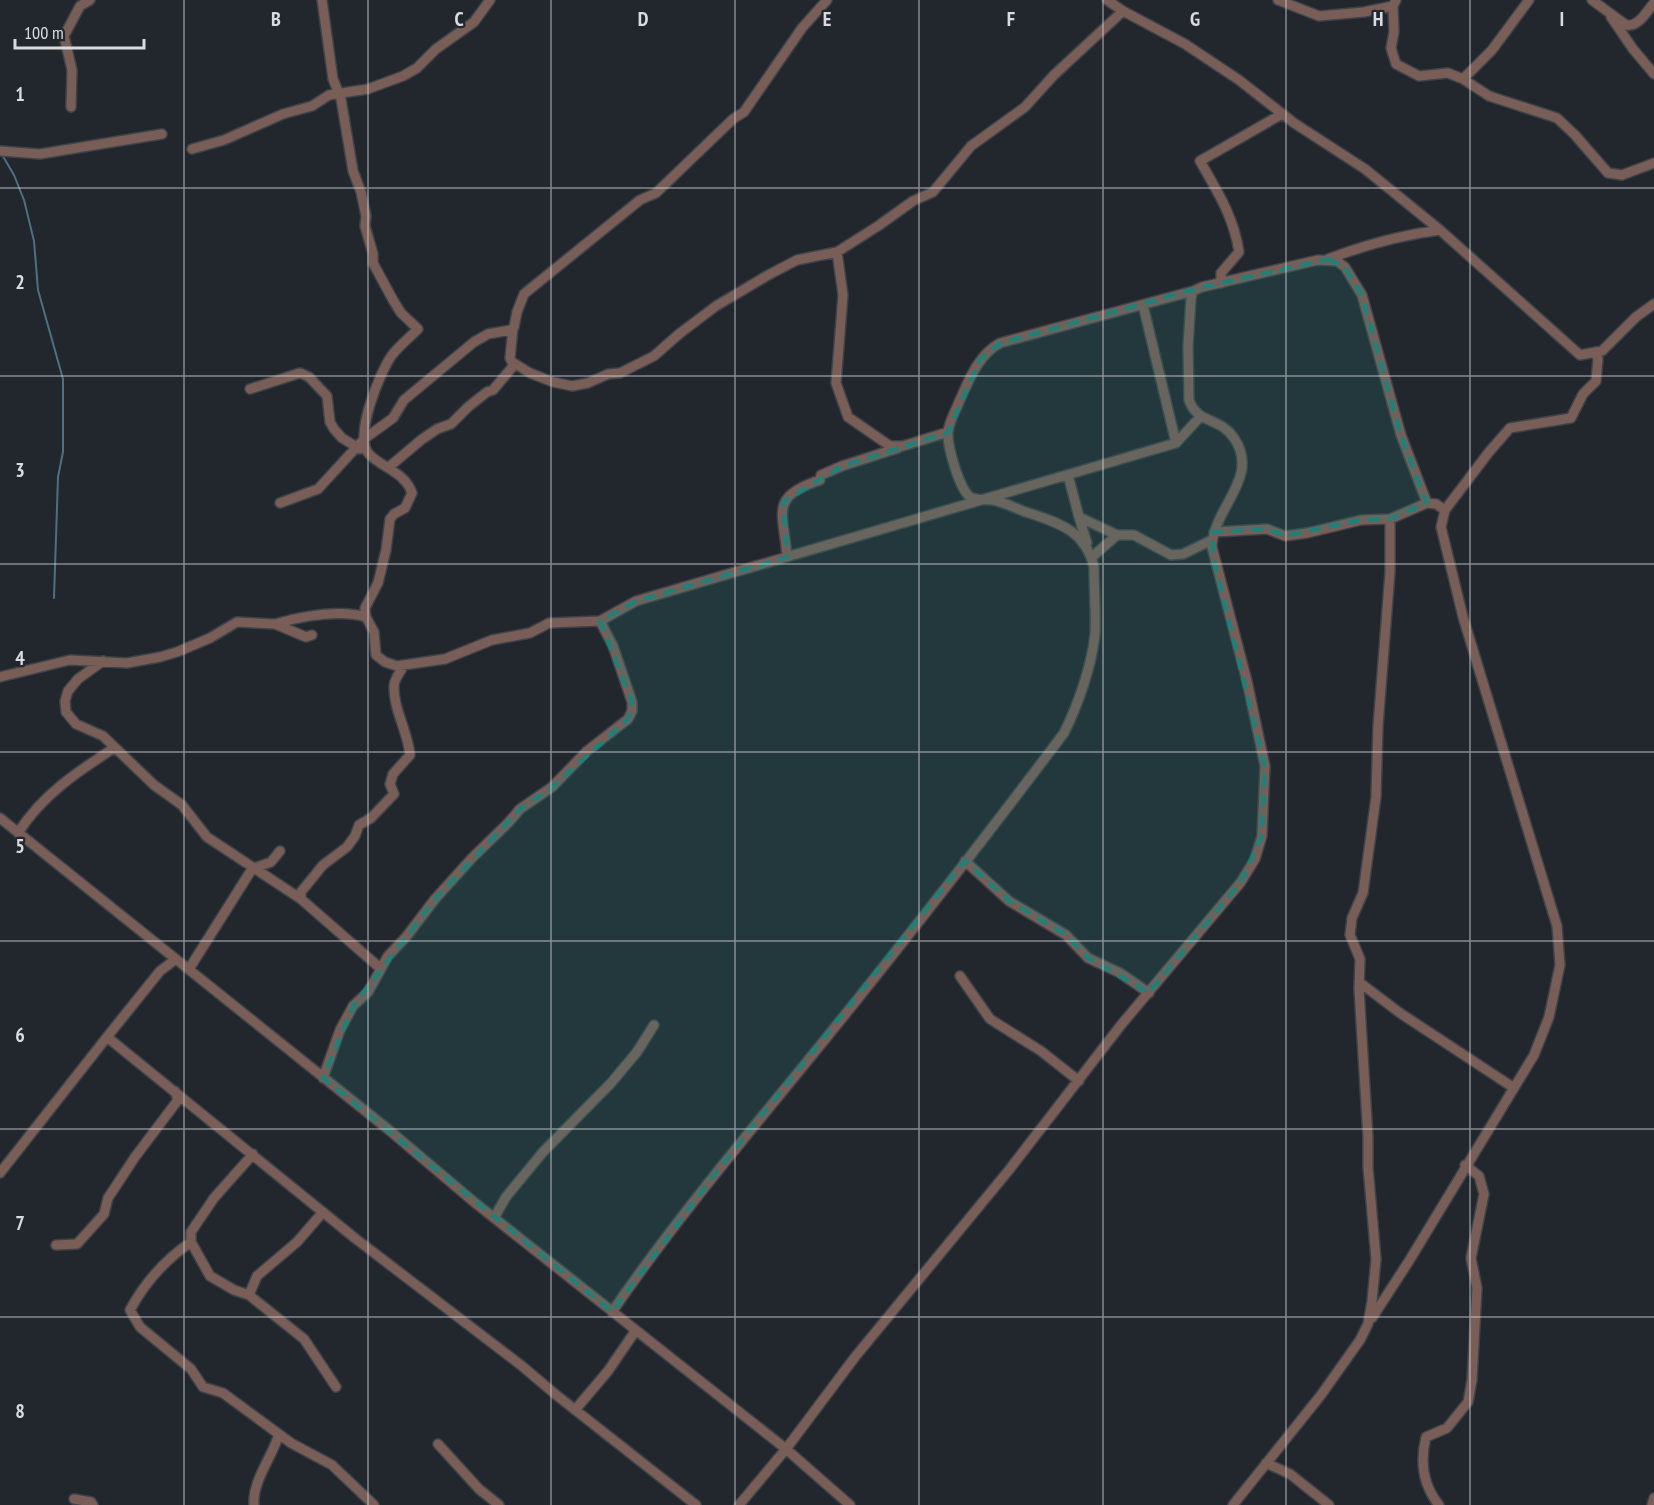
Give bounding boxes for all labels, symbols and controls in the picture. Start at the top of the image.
text: B [271,6,281,32]
text: C [454,6,464,32]
text: D [638,6,649,32]
text: E [823,6,831,32]
text: F [1007,6,1015,32]
text: G [1190,6,1200,32]
text: H [1373,6,1383,32]
text: I [1560,6,1564,32]
scale bar [15,12,144,50]
text: 100 m [24,21,64,44]
text: 1 [15,81,25,107]
text: 2 [15,269,25,295]
text: 3 [15,457,25,483]
text: 4 [15,645,25,671]
text: 5 [15,833,25,859]
text: 6 [15,1022,25,1048]
text: 7 [15,1210,25,1236]
text: 8 [15,1398,25,1424]

